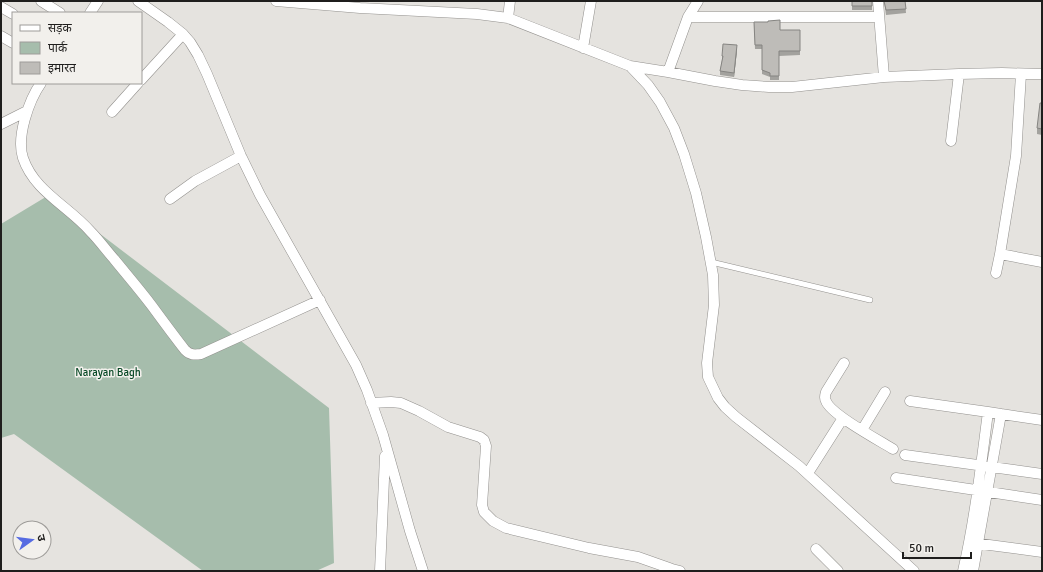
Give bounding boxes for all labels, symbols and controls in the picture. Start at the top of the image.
legend [12,12,142,84]
text: सड़क [48,21,73,36]
text: पार्क [48,41,68,56]
text: इमारत [48,61,77,76]
park label: Narayan Bagh [75,366,141,379]
north arrow [12,520,52,560]
text: उ [34,533,48,543]
scale bar [903,534,971,560]
text: 50 m [909,541,934,556]

